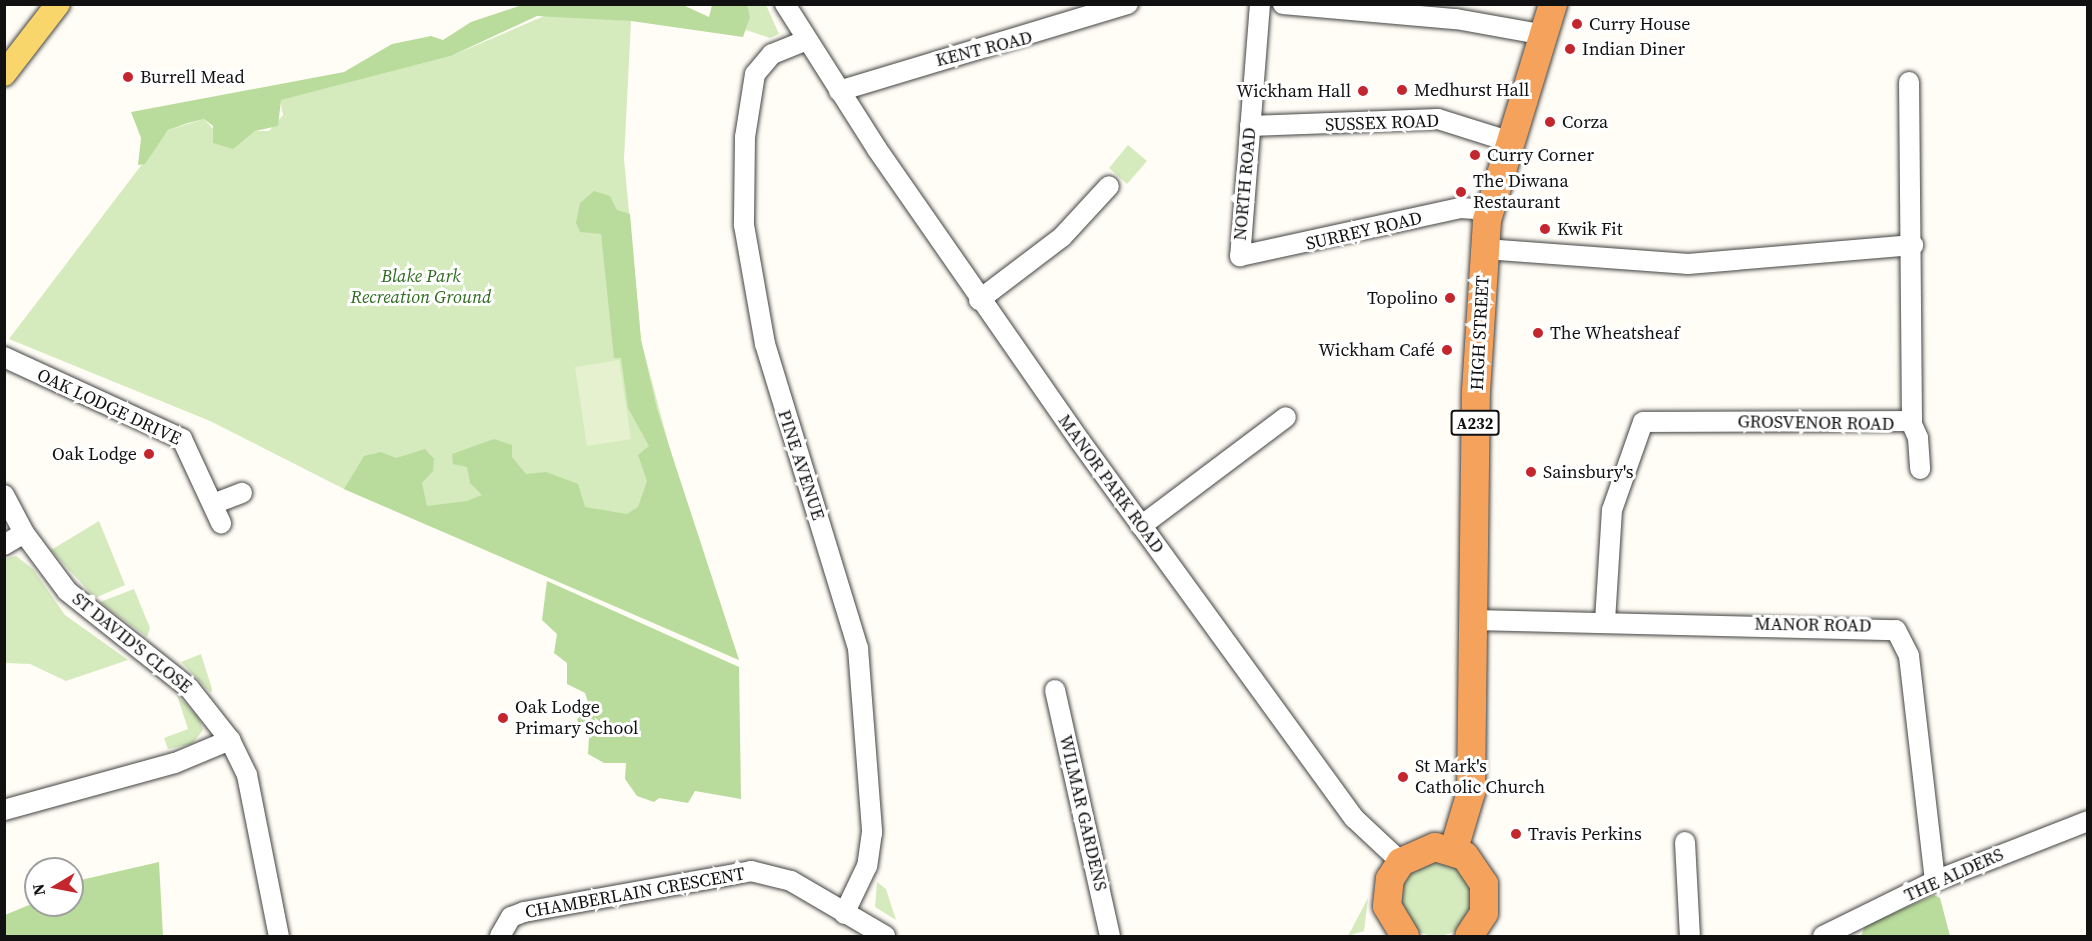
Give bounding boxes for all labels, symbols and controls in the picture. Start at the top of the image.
place label: Curry House [1589,13,1691,35]
marker: Curry House [1570,17,1584,31]
street label: KENT ROAD [933,27,1035,71]
place label: Indian Diner [1582,38,1685,60]
marker: Indian Diner [1563,42,1577,56]
place label: Burrell Mead [140,66,245,88]
marker: Burrell Mead [121,70,135,84]
place label: Medhurst Hall [1414,79,1529,101]
place label: Wickham Hall [1236,80,1351,102]
marker: Medhurst Hall [1395,83,1409,97]
marker: Wickham Hall [1356,84,1370,98]
street label: SUSSEX ROAD [1325,110,1439,136]
place label: Corza [1562,111,1608,133]
marker: Corza [1543,115,1557,129]
street label: NORTH ROAD [1229,127,1261,241]
place label: Curry Corner [1487,144,1594,166]
marker: Curry Corner [1468,148,1482,162]
place label: The Diwana Restaurant [1473,171,1569,213]
marker: The Diwana Restaurant [1454,185,1468,199]
street label: SURREY ROAD [1304,207,1424,255]
place label: Kwik Fit [1557,218,1623,240]
marker: Kwik Fit [1538,222,1552,236]
park label: Blake Park Recreation Ground [350,266,492,308]
street label: HIGH STREET [1466,275,1494,391]
place label: Topolino [1367,287,1438,309]
marker: Topolino [1443,291,1457,305]
place label: The Wheatsheaf [1550,322,1680,344]
marker: The Wheatsheaf [1531,326,1545,340]
place label: Wickham Café [1318,339,1435,361]
marker: Wickham Café [1440,343,1454,357]
street label: OAK LODGE DRIVE [34,364,184,450]
street label: PINE AVENUE [773,407,829,523]
street label: MANOR PARK ROAD [1053,410,1169,558]
road number: A232 [1450,410,1500,436]
street label: GROSVENOR ROAD [1737,411,1895,435]
place label: Oak Lodge [52,443,137,465]
marker: Oak Lodge [142,447,156,461]
place label: Sainsbury's [1543,461,1634,483]
marker: Sainsbury's [1524,465,1538,479]
street label: ST DAVID'S CLOSE [68,588,196,698]
street label: MANOR ROAD [1754,613,1872,637]
place label: Oak Lodge Primary School [515,697,638,740]
marker: Oak Lodge Primary School [496,711,510,725]
street label: WILMAR GARDENS [1055,733,1111,893]
place label: St Mark's Catholic Church [1415,756,1545,798]
marker: St Mark's Catholic Church [1396,770,1410,784]
place label: Travis Perkins [1528,823,1642,845]
marker: Travis Perkins [1509,827,1523,841]
street label: THE ALDERS [1901,844,2007,906]
north arrow [24,857,84,917]
street label: CHAMBERLAIN CRESCENT [523,863,747,923]
text: N [26,882,50,897]

